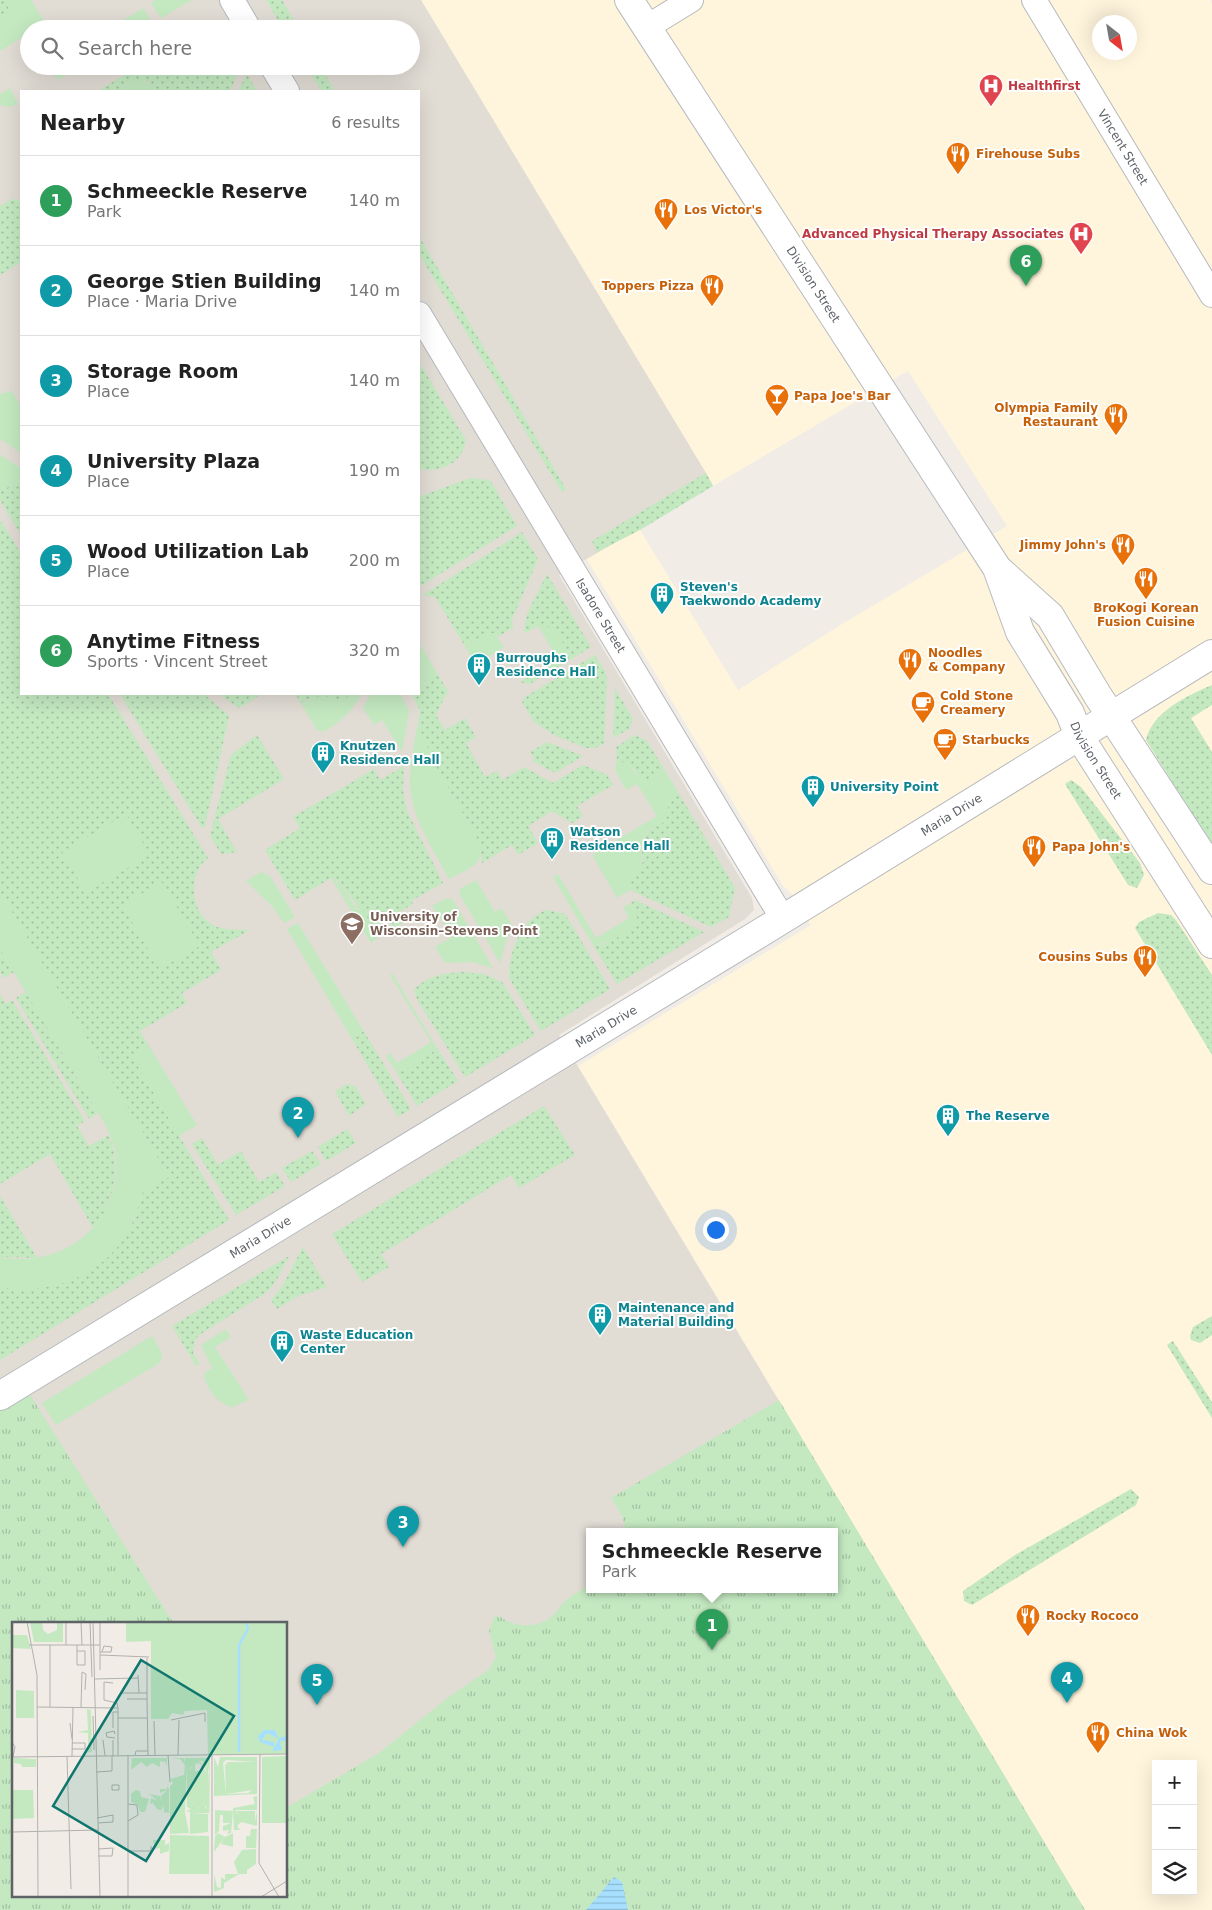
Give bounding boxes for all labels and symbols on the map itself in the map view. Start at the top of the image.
north arrow [1092,15,1137,60]
hospital icon: Healthfirst [978,73,1004,107]
place label: Healthfirst [1008,79,1081,93]
street label: Vincent Street [1095,107,1151,188]
restaurant icon: Firehouse Subs [945,141,971,175]
place label: Firehouse Subs [976,147,1080,161]
restaurant icon: Los Victor's [653,197,679,231]
place label: Los Victor's [684,203,762,217]
hospital icon: Advanced Physical Therapy Associates [1068,221,1094,255]
place label: Advanced Physical Therapy Associates [802,227,1064,241]
street label: Division Street [784,244,843,325]
pin: 6 [1010,245,1042,286]
restaurant icon: Toppers Pizza [699,273,725,307]
place label: Toppers Pizza [602,279,694,293]
bar icon: Papa Joe's Bar [764,383,790,417]
place label: Papa Joe's Bar [794,389,891,403]
place label: Olympia Family Restaurant [994,401,1098,429]
restaurant icon: Olympia Family Restaurant [1103,402,1129,436]
restaurant icon: Jimmy John's [1110,532,1136,566]
place label: Jimmy John's [1019,538,1106,552]
restaurant icon: BroKogi Korean Fusion Cuisine [1133,566,1159,600]
street label: Isadore Street [573,576,628,656]
place label: Steven's Taekwondo Academy [680,580,821,608]
building icon: Steven's Taekwondo Academy [649,581,675,615]
place label: BroKogi Korean Fusion Cuisine [1093,601,1199,629]
place label: Noodles & Company [928,646,1005,674]
restaurant icon: Noodles & Company [897,647,923,681]
place label: Burroughs Residence Hall [496,651,596,679]
building icon: Burroughs Residence Hall [466,652,492,686]
place label: Cold Stone Creamery [940,689,1013,717]
cafe icon: Cold Stone Creamery [910,690,936,724]
street label: Division Street [1067,720,1125,802]
cafe icon: Starbucks [932,727,958,761]
place label: Starbucks [962,733,1030,747]
place label: Knutzen Residence Hall [340,739,440,767]
building icon: Knutzen Residence Hall [310,740,336,774]
building icon: University Point [800,774,826,808]
place label: University Point [830,780,939,794]
street label: Maria Drive [918,791,985,839]
place label: Watson Residence Hall [570,825,670,853]
building icon: Watson Residence Hall [539,826,565,860]
restaurant icon: Papa John's [1021,834,1047,868]
place label: Papa John's [1052,840,1130,854]
place label: University of Wisconsin–Stevens Point [370,910,538,938]
school or university icon: University of Wisconsin–Stevens Point [339,911,365,945]
restaurant icon: Cousins Subs [1132,944,1158,978]
place label: Cousins Subs [1038,950,1128,964]
street label: Maria Drive [573,1003,640,1051]
pin: 2 [282,1097,314,1138]
building icon: The Reserve [935,1103,961,1137]
place label: The Reserve [966,1109,1050,1123]
street label: Maria Drive [227,1213,294,1261]
your location [703,1217,729,1243]
place label: Maintenance and Material Building [618,1301,734,1329]
building icon: Maintenance and Material Building [587,1302,613,1336]
place label: Waste Education Center [300,1328,413,1356]
building icon: Waste Education Center [269,1329,295,1363]
pin: 3 [387,1506,419,1547]
restaurant icon: Rocky Rococo [1015,1603,1041,1637]
pin: 1 [696,1609,728,1650]
place label: Rocky Rococo [1046,1609,1139,1623]
inset map [12,1622,288,1898]
pin: 4 [1051,1662,1083,1703]
pin: 5 [301,1664,333,1705]
restaurant icon: China Wok [1085,1720,1111,1754]
place label: China Wok [1116,1726,1188,1740]

